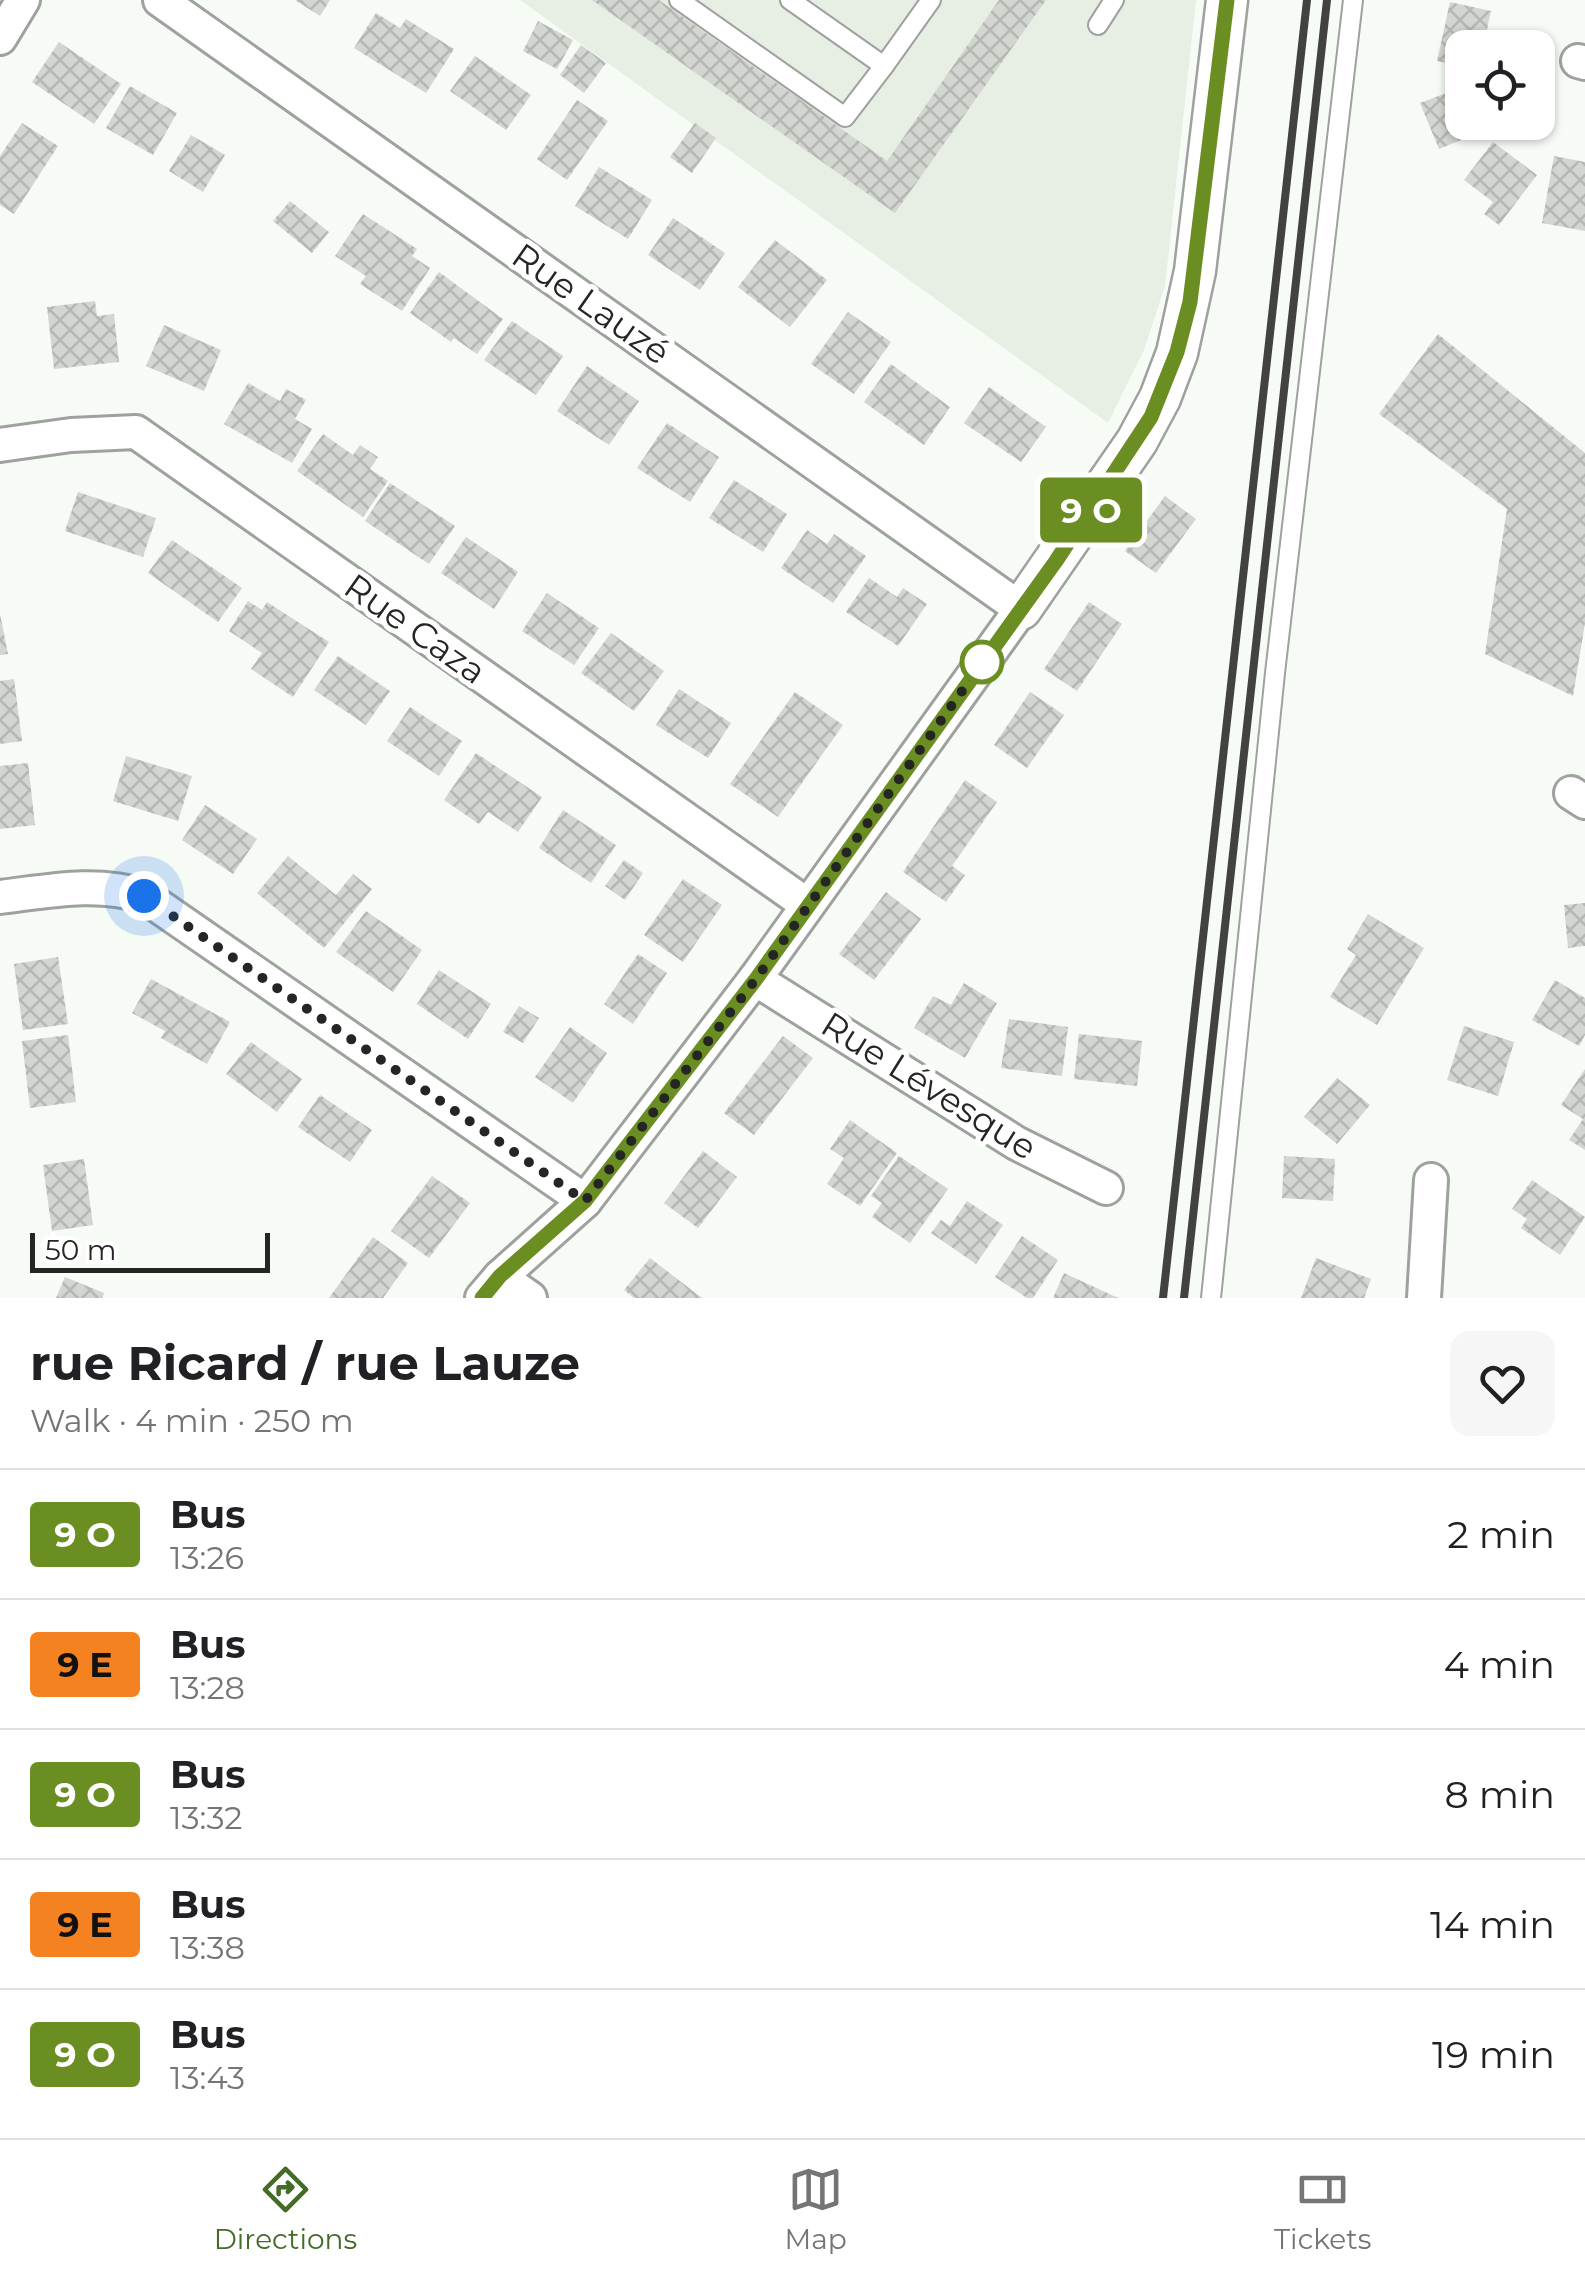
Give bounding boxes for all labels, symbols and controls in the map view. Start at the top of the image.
map controls [1445,30,1555,140]
button: locate [1445,30,1555,140]
street label: Rue Lauzé [504,234,678,374]
line badge: 9 O [1034,478,1148,542]
text: 9 O [1060,489,1122,532]
street label: Rue Caza [336,564,494,693]
unlabelled marker [961,641,1003,683]
your location [119,871,169,921]
street label: Rue Lévesque [814,1002,1045,1169]
scale bar [30,1228,270,1272]
text: 50 m [45,1233,116,1267]
button: heart [1450,1331,1555,1436]
text: rue Ricard / rue Lauze [30,1334,580,1392]
text: Walk · 4 min · 250 m [30,1401,354,1440]
text: Bus [170,1491,245,1538]
text: 2 min [1447,1511,1555,1558]
text: 9 O [54,1513,116,1556]
text: 13:26 [170,1538,244,1577]
text: Bus [170,1621,245,1668]
text: 4 min [1444,1641,1555,1688]
text: 9 E [57,1643,113,1686]
text: 13:28 [170,1668,245,1707]
text: Bus [170,1751,245,1798]
text: 8 min [1445,1771,1555,1818]
text: 9 O [54,1773,116,1816]
text: 13:32 [170,1798,242,1837]
text: Bus [170,1881,245,1928]
text: 14 min [1430,1901,1555,1948]
text: 9 E [57,1903,113,1946]
text: 13:38 [170,1928,245,1967]
text: Bus [170,2011,245,2058]
text: 19 min [1432,2031,1555,2078]
text: 9 O [54,2033,116,2076]
text: 13:43 [170,2058,245,2097]
tab: Directions [214,2162,357,2256]
tab: Map [784,2162,847,2256]
tab: Tickets [1274,2162,1371,2256]

